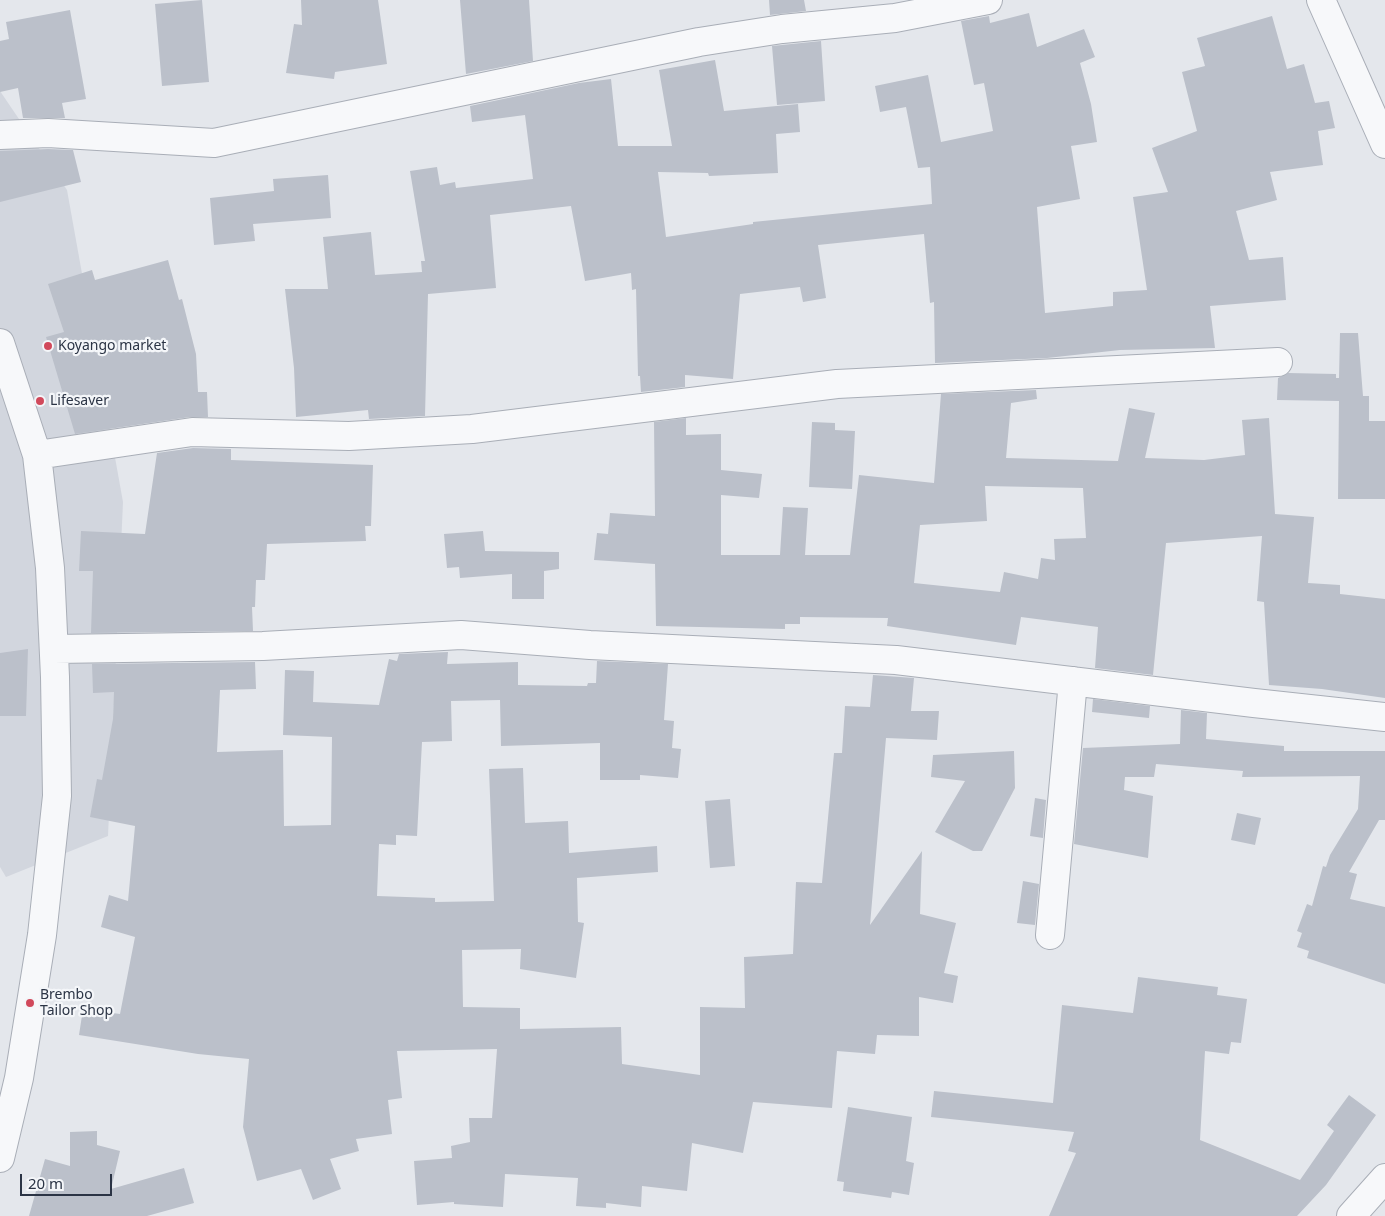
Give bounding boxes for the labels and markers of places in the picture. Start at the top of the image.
place label: Koyango market [58,338,166,354]
marker: Koyango market [42,340,54,352]
place label: Lifesaver [50,393,109,409]
marker: Lifesaver [34,395,46,407]
place label: Brembo Tailor Shop [40,987,113,1020]
marker: Brembo Tailor Shop [24,997,36,1009]

